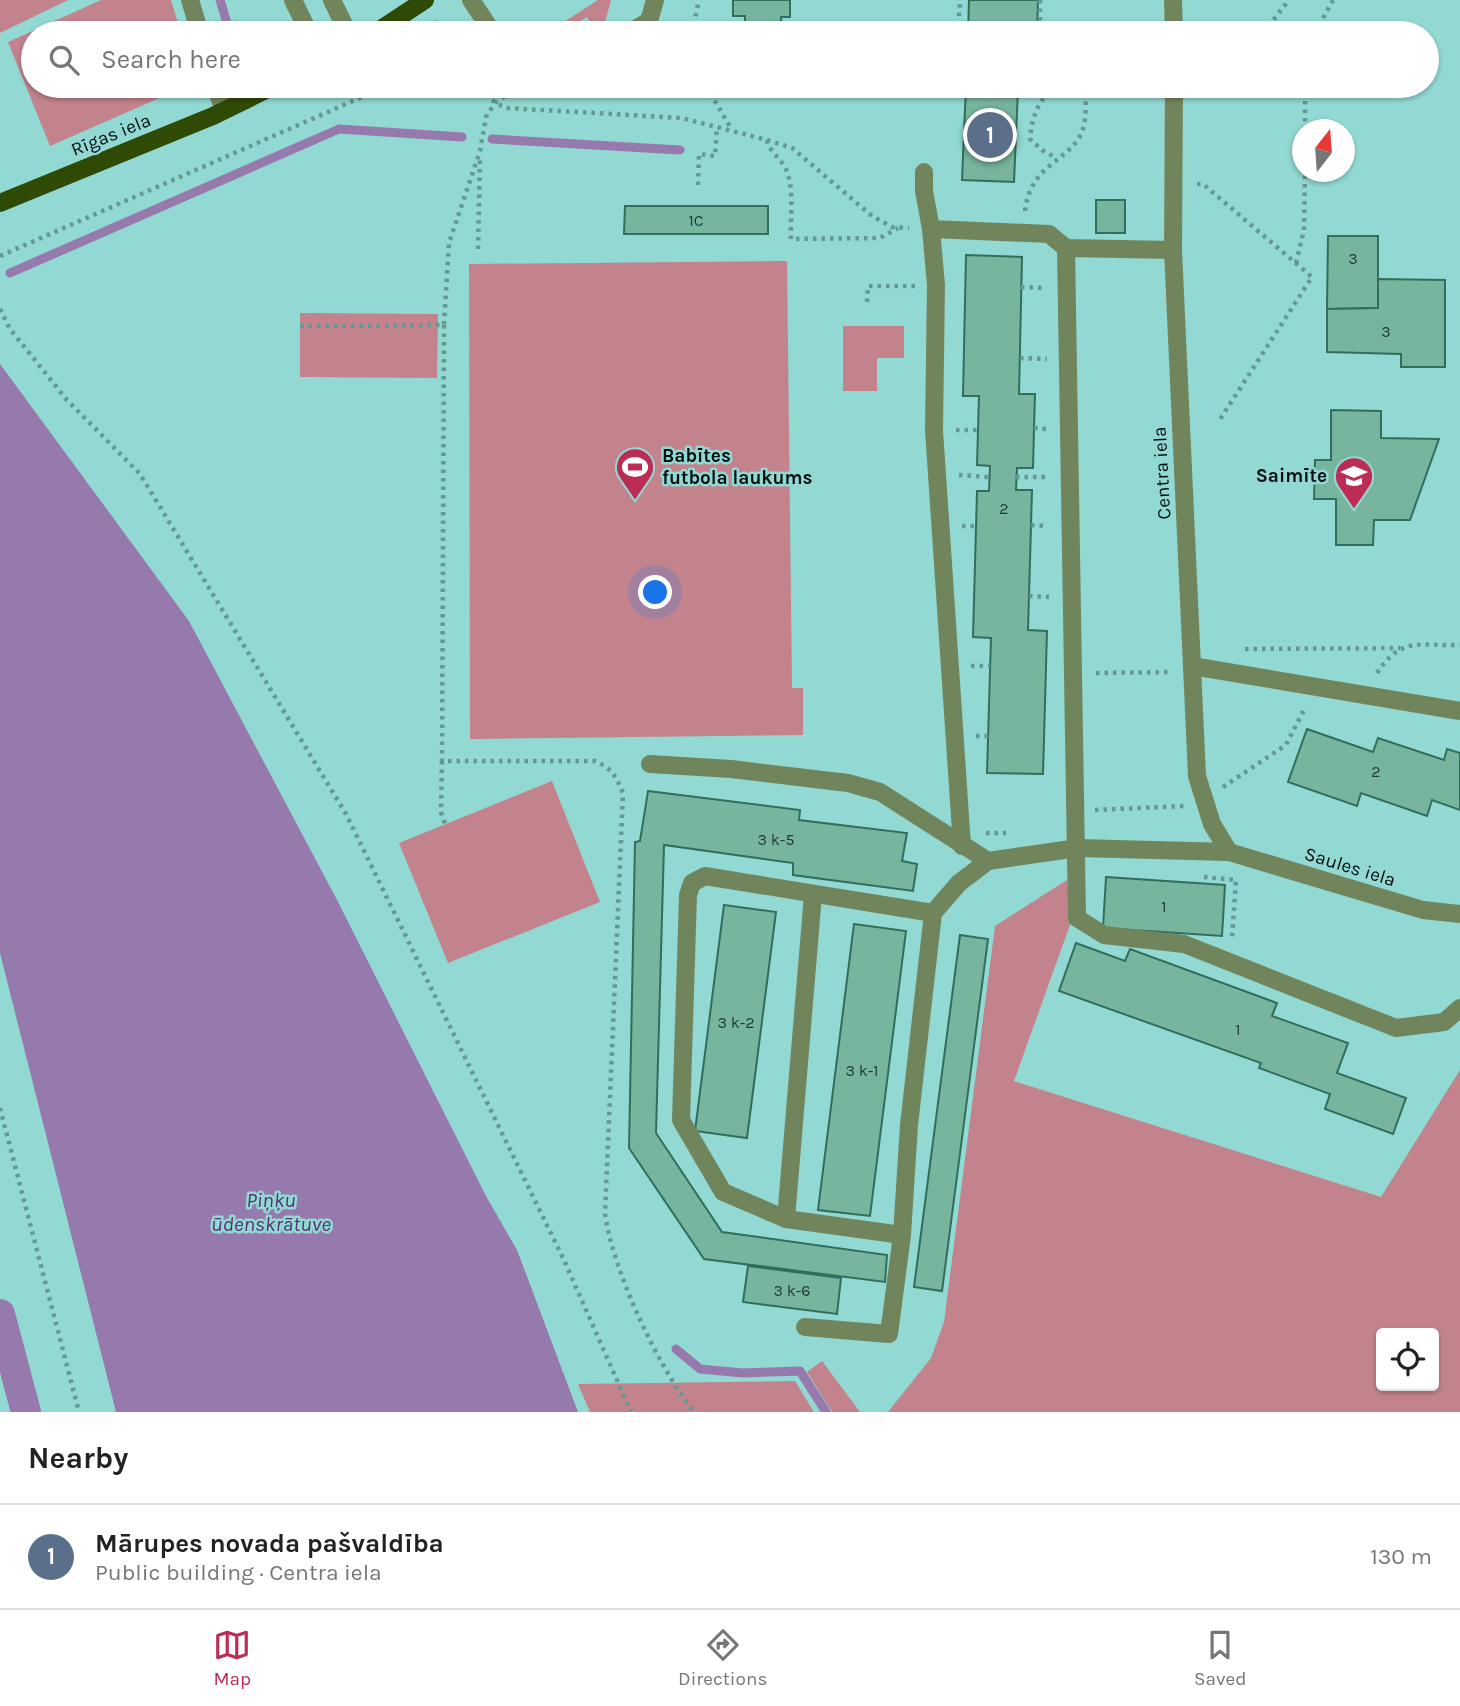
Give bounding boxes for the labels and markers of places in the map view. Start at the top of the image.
pin: 1 [967,109,1013,161]
place label: Babītes futbola laukums [662,445,813,489]
sports icon: Babītes futbola laukums [614,446,656,501]
school or university icon: Saimīte [1333,455,1375,510]
place label: Saimīte [1256,465,1327,487]

